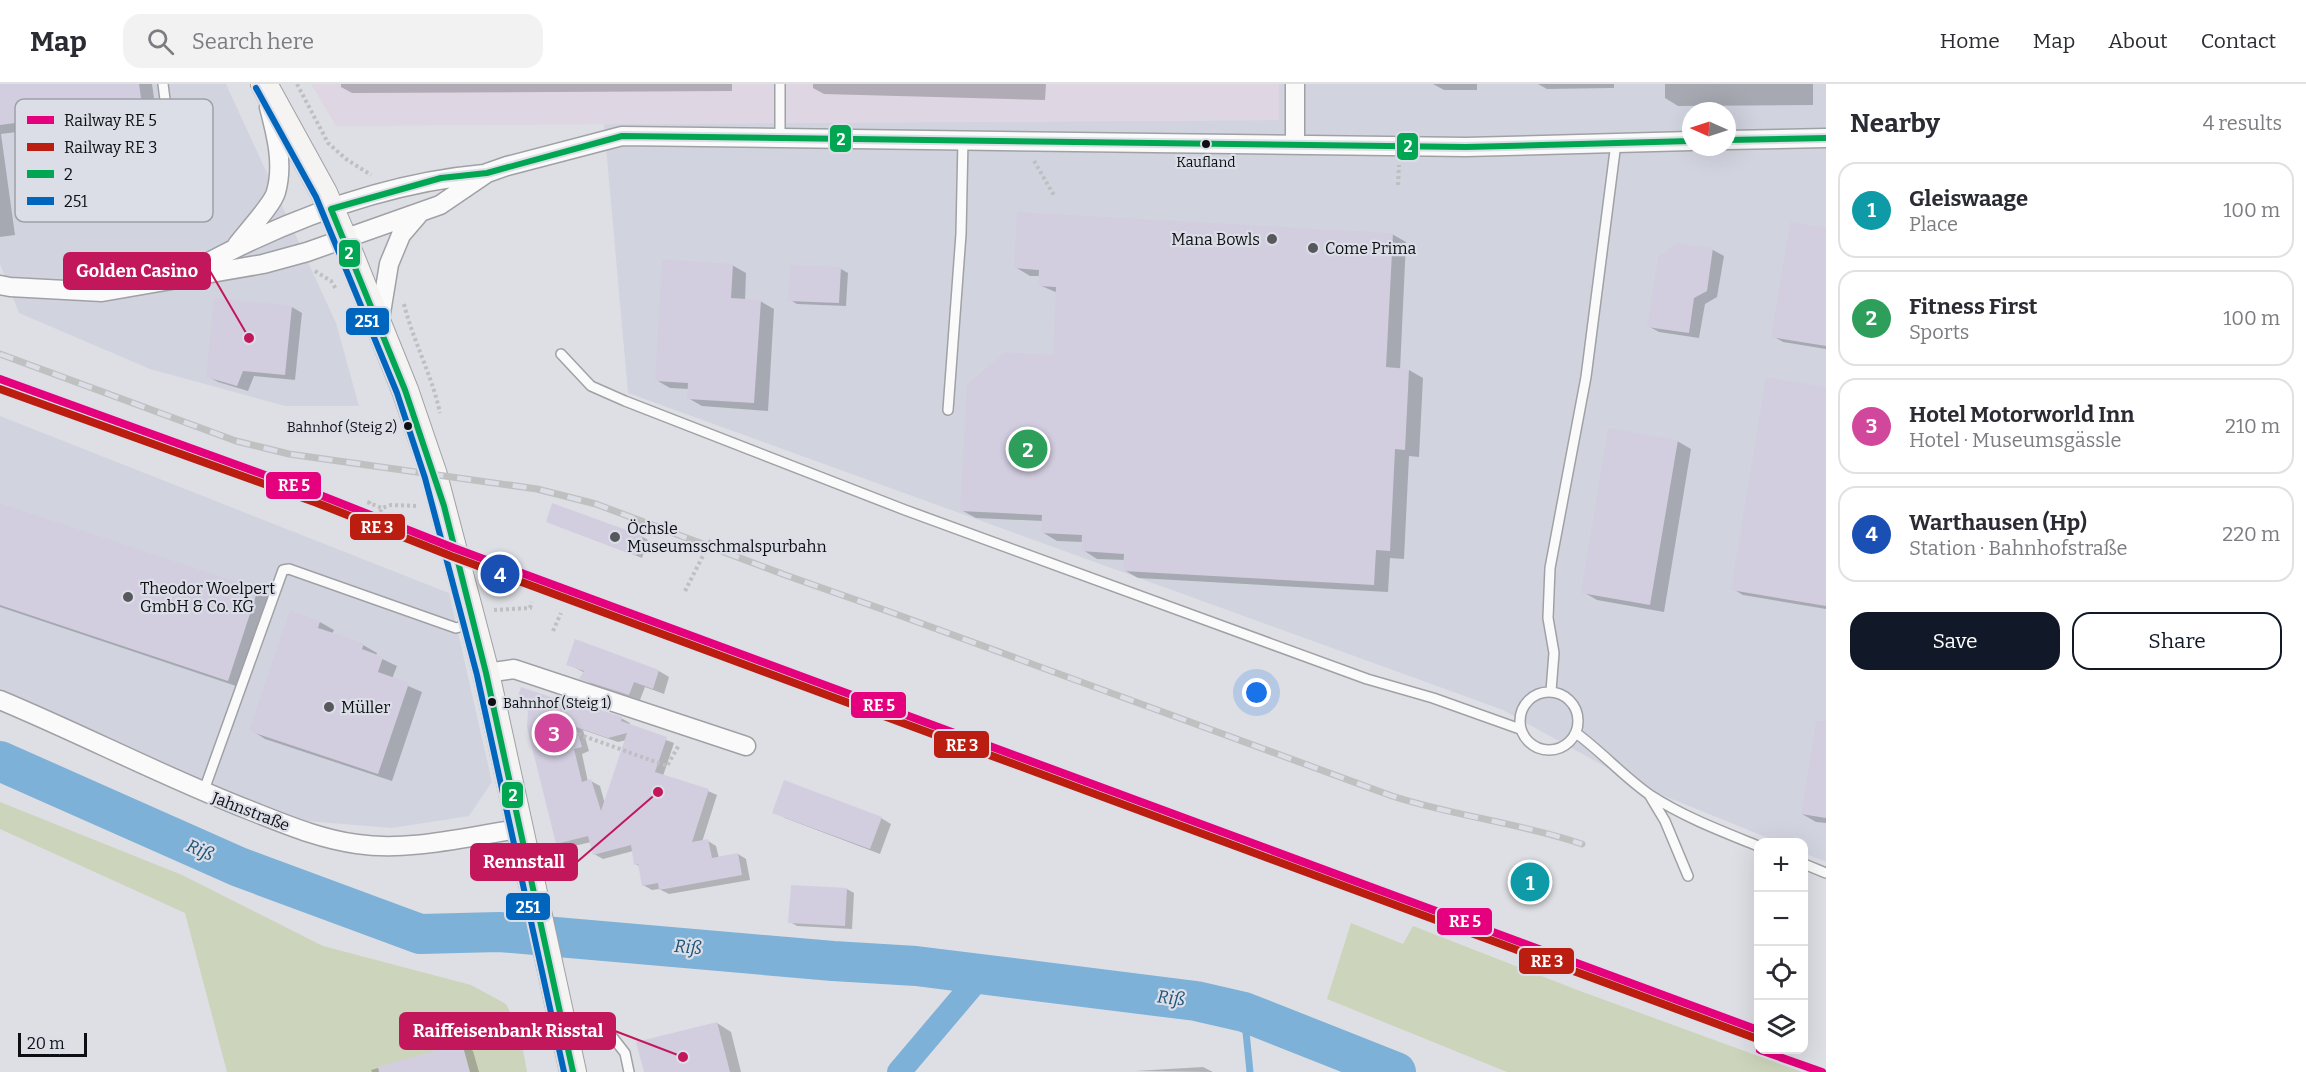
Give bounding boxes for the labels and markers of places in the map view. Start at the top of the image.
marker: Kaufland [1200,138,1212,150]
place label: Kaufland [1176,154,1236,171]
place label: Mana Bowls [1171,230,1260,249]
marker: Mana Bowls [1265,232,1279,246]
place label: Come Prima [1325,239,1417,258]
marker: Come Prima [1306,241,1320,255]
callout: Golden Casino [64,253,210,289]
place label: Bahnhof (Steig 2) [287,419,397,436]
marker: Bahnhof (Steig 2) [402,420,414,432]
pin: 2 [1008,426,1048,472]
place label: Öchsle Museumsschmalspurbahn [627,519,827,556]
marker: Öchsle Museumsschmalspurbahn [608,530,622,544]
pin: 4 [480,552,520,596]
place label: Theodor Woelpert GmbH & Co. KG [140,579,275,616]
marker: Theodor Woelpert GmbH & Co. KG [121,590,135,604]
place label: Bahnhof (Steig 1) [503,695,611,712]
marker: Bahnhof (Steig 1) [486,696,498,708]
place label: Müller [341,698,390,717]
marker: Müller [322,700,336,714]
pin: 3 [534,710,574,756]
callout: Rennstall [471,844,577,880]
pin: 1 [1510,860,1550,904]
callout: Raiffeisenbank Risstal [400,1013,615,1049]

